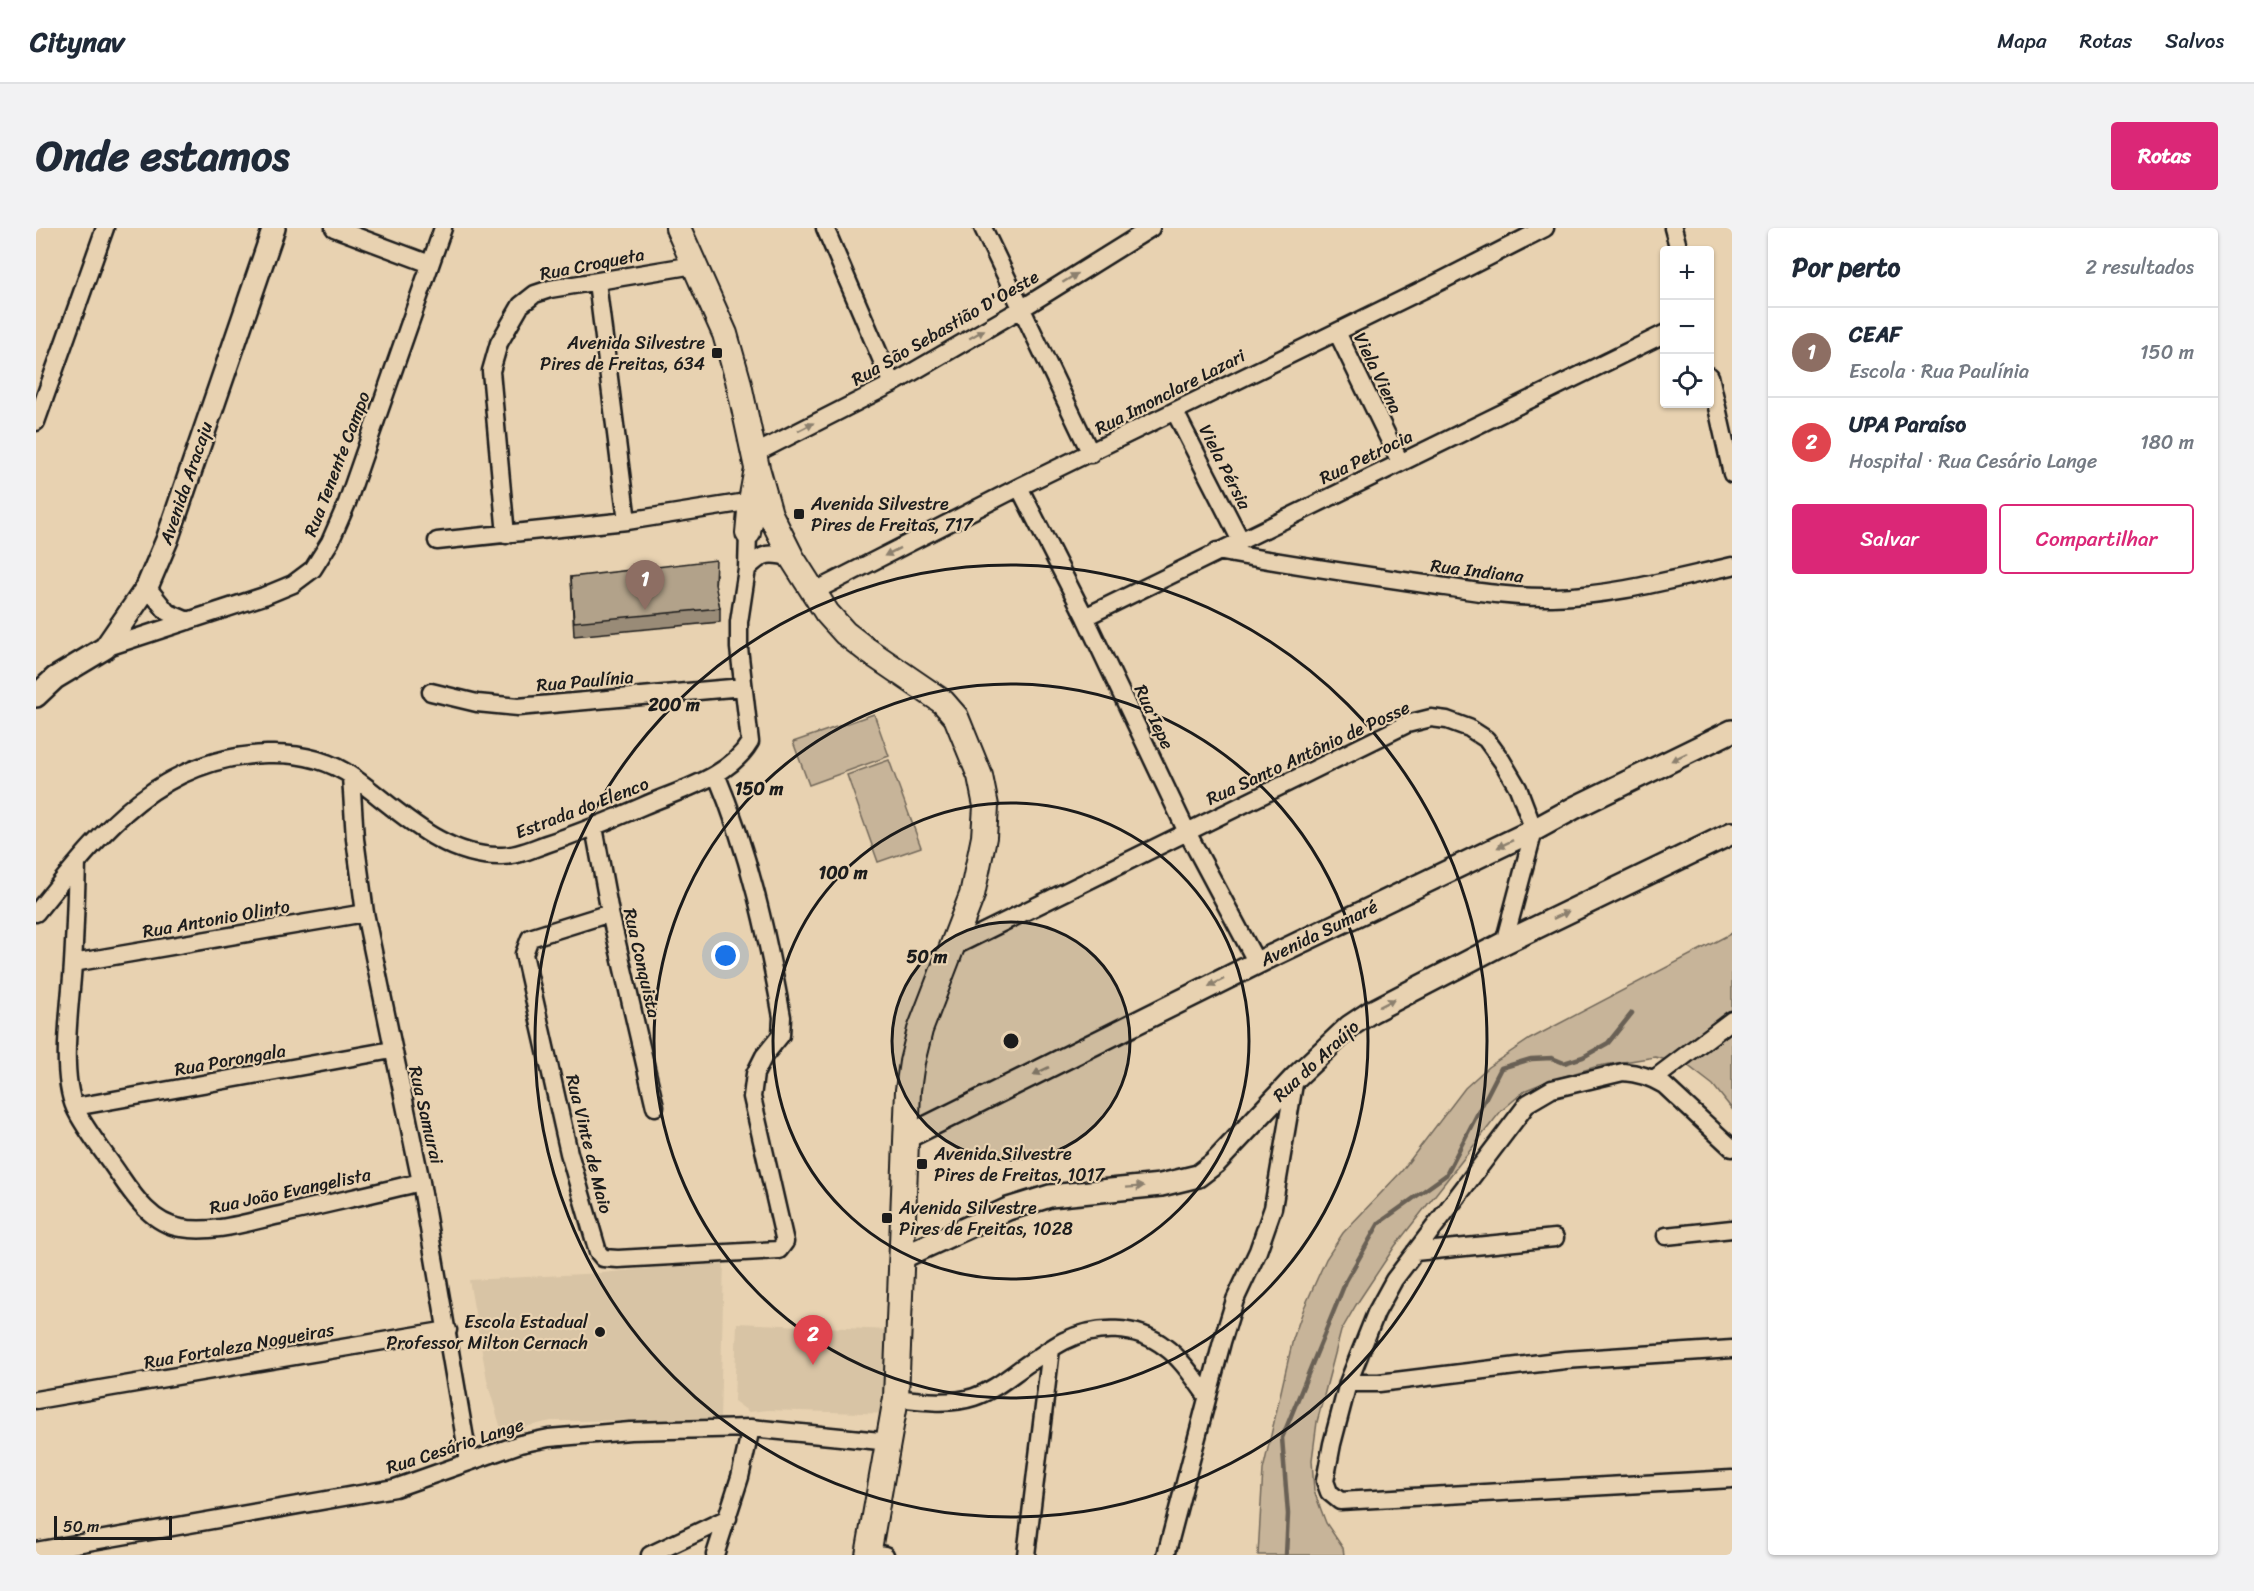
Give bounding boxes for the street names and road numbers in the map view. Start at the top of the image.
street label: Rua Croqueta [537,238,647,290]
street label: Rua São Sebastião D'Oeste [845,261,1045,395]
street label: Viela Viena [1344,327,1412,419]
street label: Rua Imonclare Lazari [1089,340,1252,444]
street label: Rua Tenente Campo [295,387,379,541]
street label: Avenida Aracaju [150,417,222,550]
street label: Viela Pérsia [1190,419,1261,516]
street label: Rua Petrocia [1314,420,1418,494]
street label: Rua Indiana [1429,549,1526,593]
street label: Rua Paulínia [535,661,635,701]
street label: Rua Iepe [1125,679,1183,755]
street label: Rua Santo Antônio de Posse [1201,692,1415,814]
street label: Estrada do Elenco [510,768,654,848]
street label: Rua Antonio Olinto [140,890,292,948]
street label: Avenida Sumaré [1254,891,1383,976]
street label: Rua Conquista [614,905,670,1021]
street label: Rua do Araújo [1265,1012,1367,1110]
street label: Rua Porongala [172,1034,288,1086]
street label: Rua Samurai [399,1063,453,1168]
street label: Rua Vinte de Maio [556,1071,622,1217]
street label: Rua João Evangelista [206,1158,374,1224]
street label: Rua Fortaleza Nogueiras [141,1313,337,1378]
street label: Rua Cesário Lange [382,1409,528,1483]

